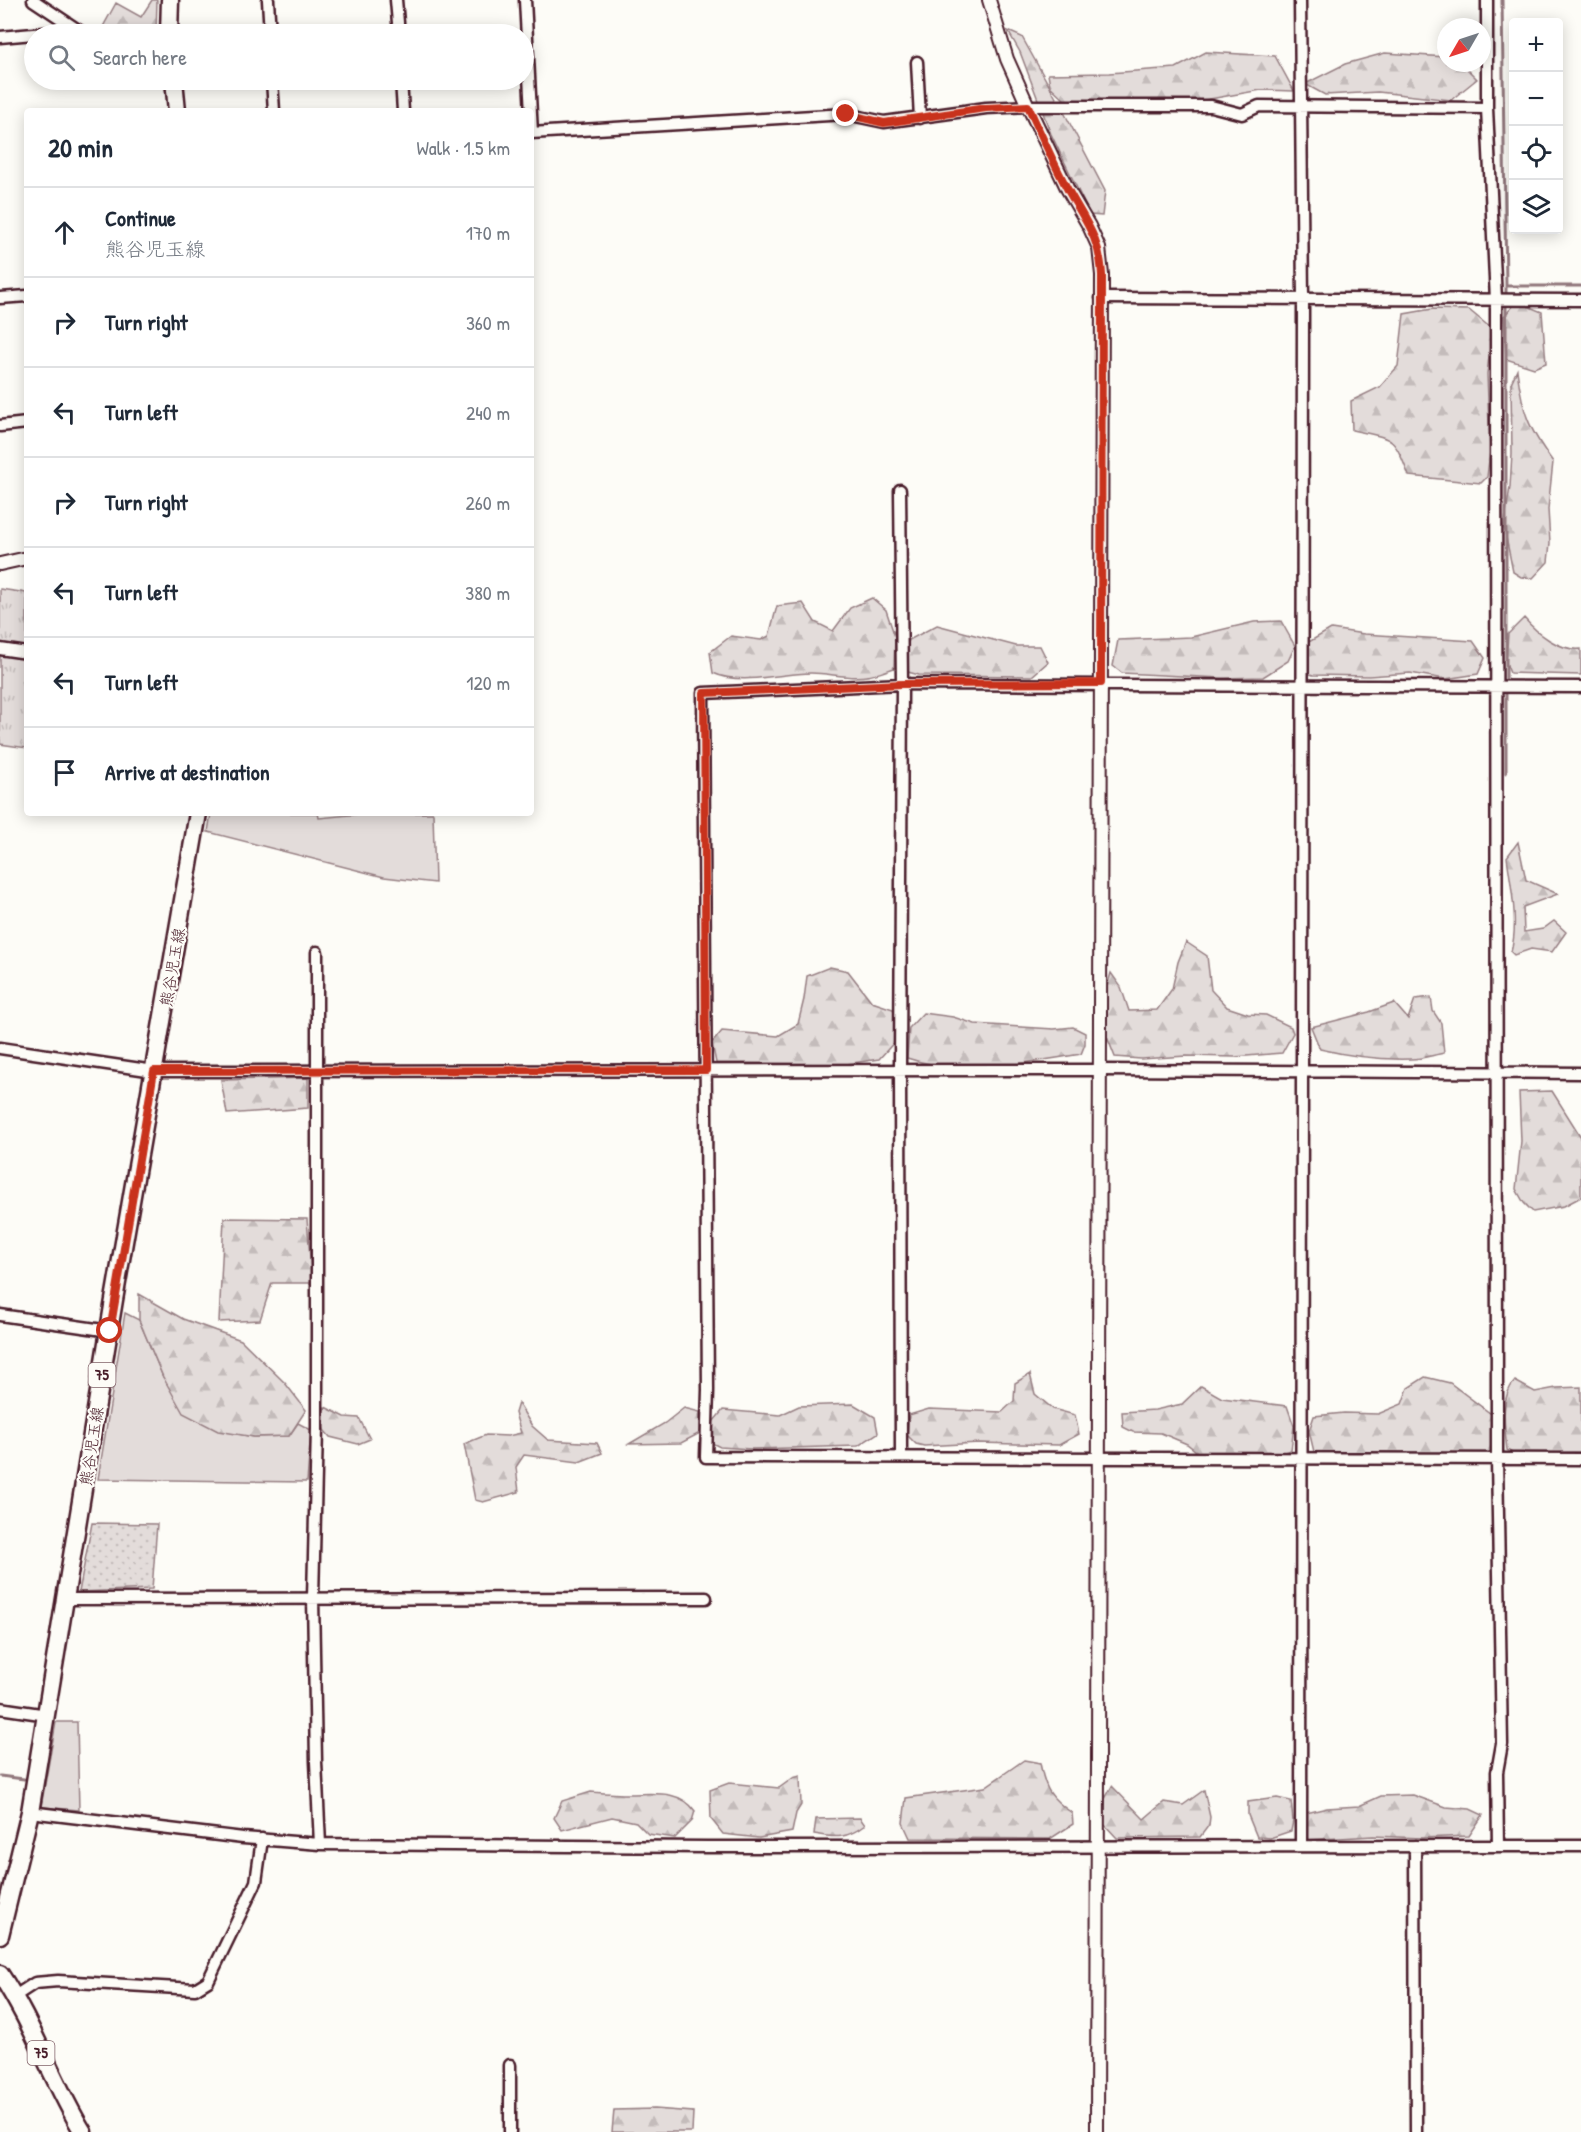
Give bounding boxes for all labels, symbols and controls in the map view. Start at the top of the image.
north arrow [1437,18,1491,72]
map controls [1509,18,1563,234]
button: + [1509,18,1563,72]
search box [24,24,534,90]
icon: search [45,41,78,74]
text: Search here [93,42,187,72]
button: − [1509,72,1563,126]
route end [832,100,858,126]
button: locate [1509,126,1563,180]
text: 20 min [48,130,113,165]
text: Walk · 1.5 km [417,134,510,161]
button: layers [1509,180,1563,234]
text: Continue [105,203,176,233]
icon: ahead [48,216,81,249]
text: 170 m [466,219,510,246]
text: 熊谷児玉線 [105,235,205,262]
icon: right [48,306,81,339]
text: Turn right [105,307,188,337]
text: 360 m [466,309,510,336]
icon: left [48,396,81,429]
text: Turn left [105,397,178,427]
text: 240 m [466,399,510,426]
icon: right [48,486,81,519]
text: Turn right [105,487,188,517]
text: 260 m [466,489,510,516]
icon: left [48,576,81,609]
text: Turn left [105,577,178,607]
text: 380 m [465,579,510,606]
icon: left [48,666,81,699]
text: Turn left [105,667,178,697]
text: 120 m [466,669,510,696]
icon: arrive [48,756,81,789]
text: Arrive at destination [105,757,270,787]
street label: 熊谷児玉線 [154,926,190,1008]
route start [96,1317,122,1343]
road number: 75 [88,1363,116,1387]
street label: 熊谷児玉線 [74,1405,108,1487]
road number: 75 [28,2041,54,2065]

